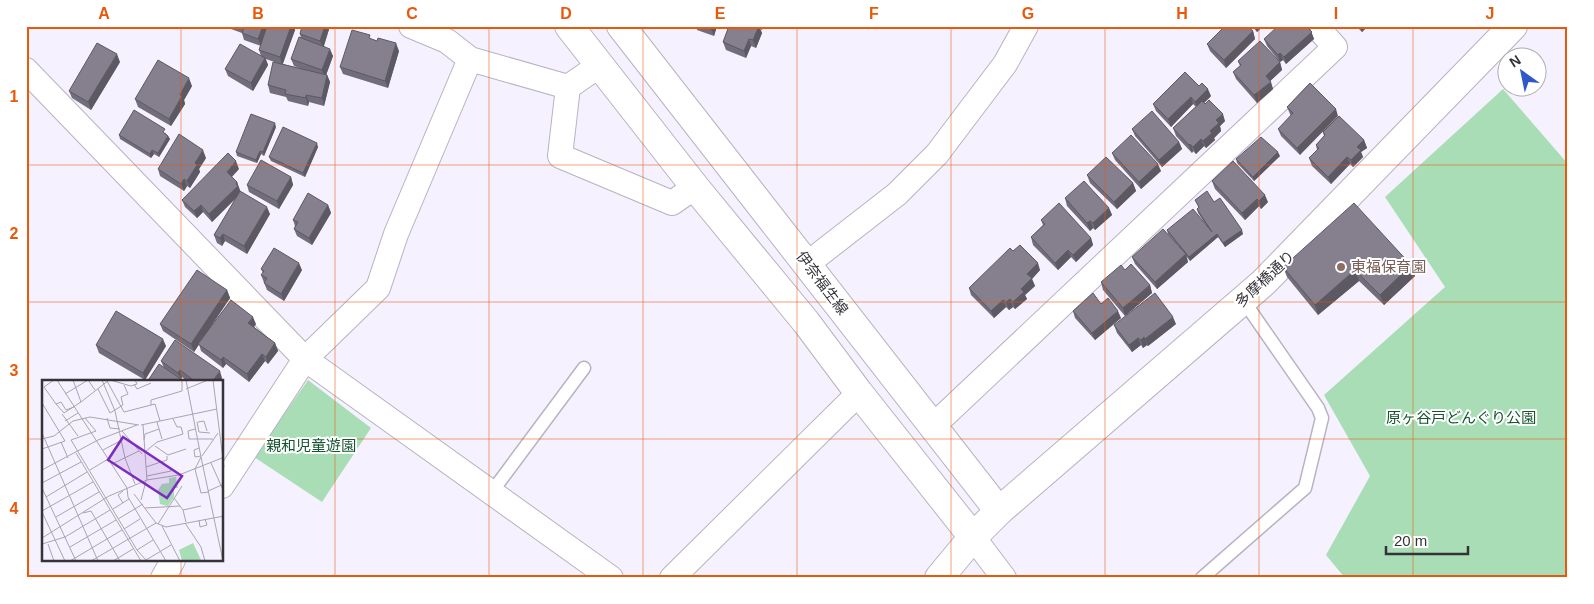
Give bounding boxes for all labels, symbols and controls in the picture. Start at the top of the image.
text: A [98,5,110,22]
text: B [252,5,264,22]
text: C [406,5,418,22]
text: D [560,5,572,22]
text: E [715,5,726,22]
text: F [869,5,879,22]
text: G [1022,5,1034,22]
text: H [1176,5,1188,22]
text: I [1334,5,1338,22]
text: J [1486,5,1494,22]
north arrow [1496,48,1546,98]
text: N [1506,52,1524,71]
text: 1 [10,88,19,105]
text: 2 [10,225,19,242]
street label: 多摩橋通り [1231,247,1298,310]
street label: 伊奈福生線 [793,248,852,318]
place label: 東福保育園 [1351,258,1426,275]
marker: 東福保育園 [1335,261,1347,273]
text: 3 [10,362,19,379]
inset map [42,380,224,562]
park label: 原ヶ谷戸どんぐり公園 [1386,409,1536,426]
park label: 親和児童遊園 [266,437,356,454]
text: 4 [10,500,19,517]
scale bar [1386,524,1469,556]
text: 20 m [1394,532,1427,549]

